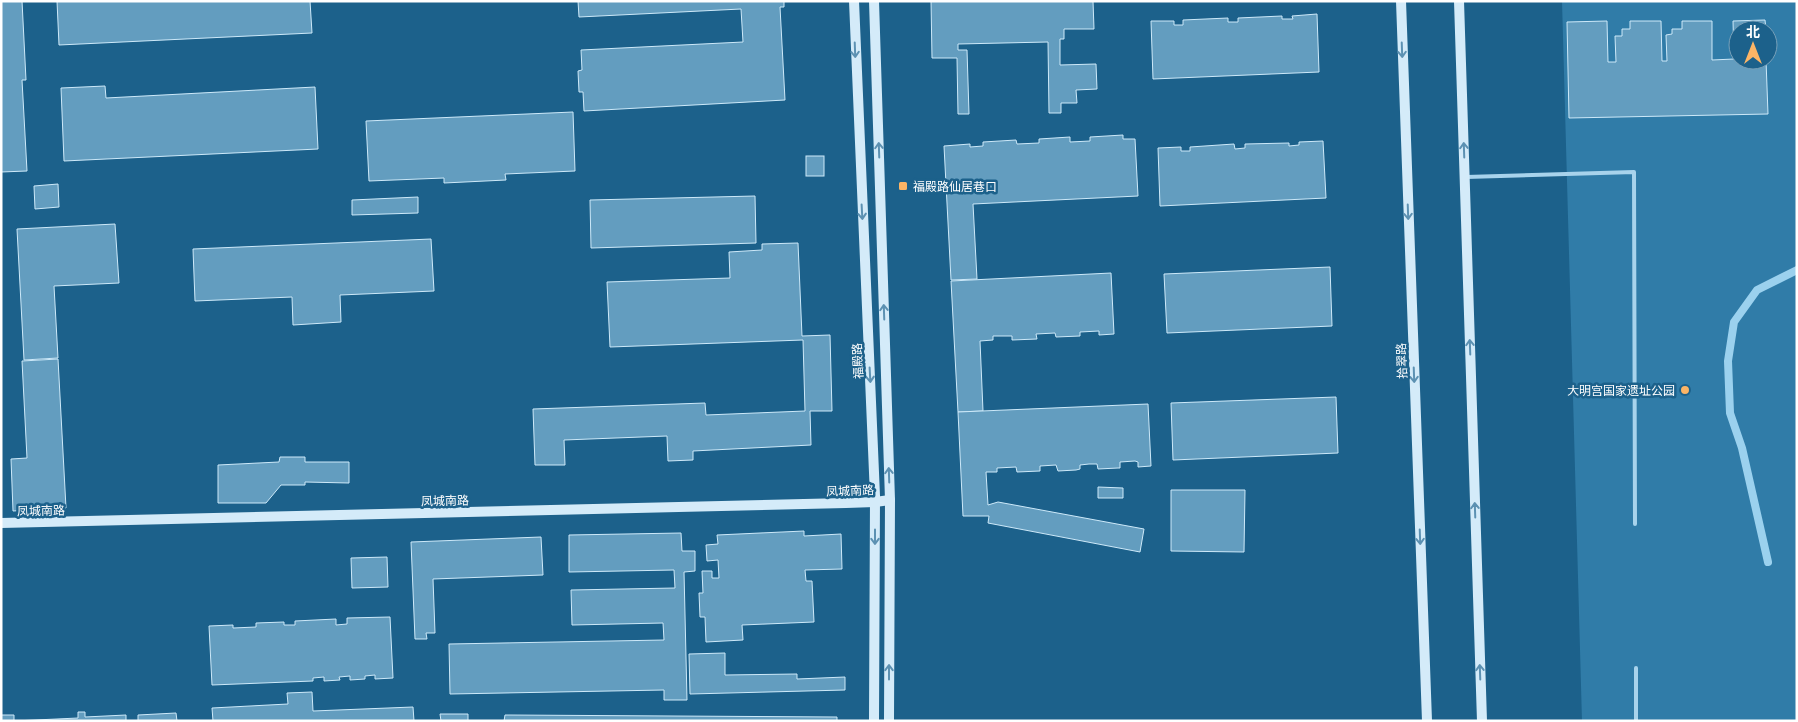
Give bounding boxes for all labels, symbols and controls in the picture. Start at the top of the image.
north arrow [1728,20,1778,70]
text: 北 [1746,23,1760,40]
one-way arrow [850,42,860,58]
one-way arrow [1398,42,1407,58]
one-way arrow [874,142,883,158]
one-way arrow [1459,142,1469,158]
place label: 福殿路仙居巷口 [913,179,997,193]
marker: 福殿路仙居巷口 [897,180,909,192]
one-way arrow [858,204,867,220]
one-way arrow [1403,204,1413,220]
one-way arrow [879,304,889,320]
one-way arrow [1465,339,1475,356]
street label: 福殿路 [849,343,865,379]
street label: 拾翠路 [1393,343,1409,379]
one-way arrow [865,366,874,382]
one-way arrow [1409,366,1419,382]
place label: 大明宫国家遗址公园 [1567,383,1675,397]
marker: 大明宫国家遗址公园 [1679,384,1691,396]
one-way arrow [884,467,894,483]
street label: 凤城南路 [826,482,874,498]
street label: 凤城南路 [421,493,469,507]
one-way arrow [1470,502,1480,518]
street label: 凤城南路 [17,503,65,517]
one-way arrow [870,528,880,545]
one-way arrow [1415,528,1425,545]
one-way arrow [884,664,894,680]
one-way arrow [1475,664,1485,680]

